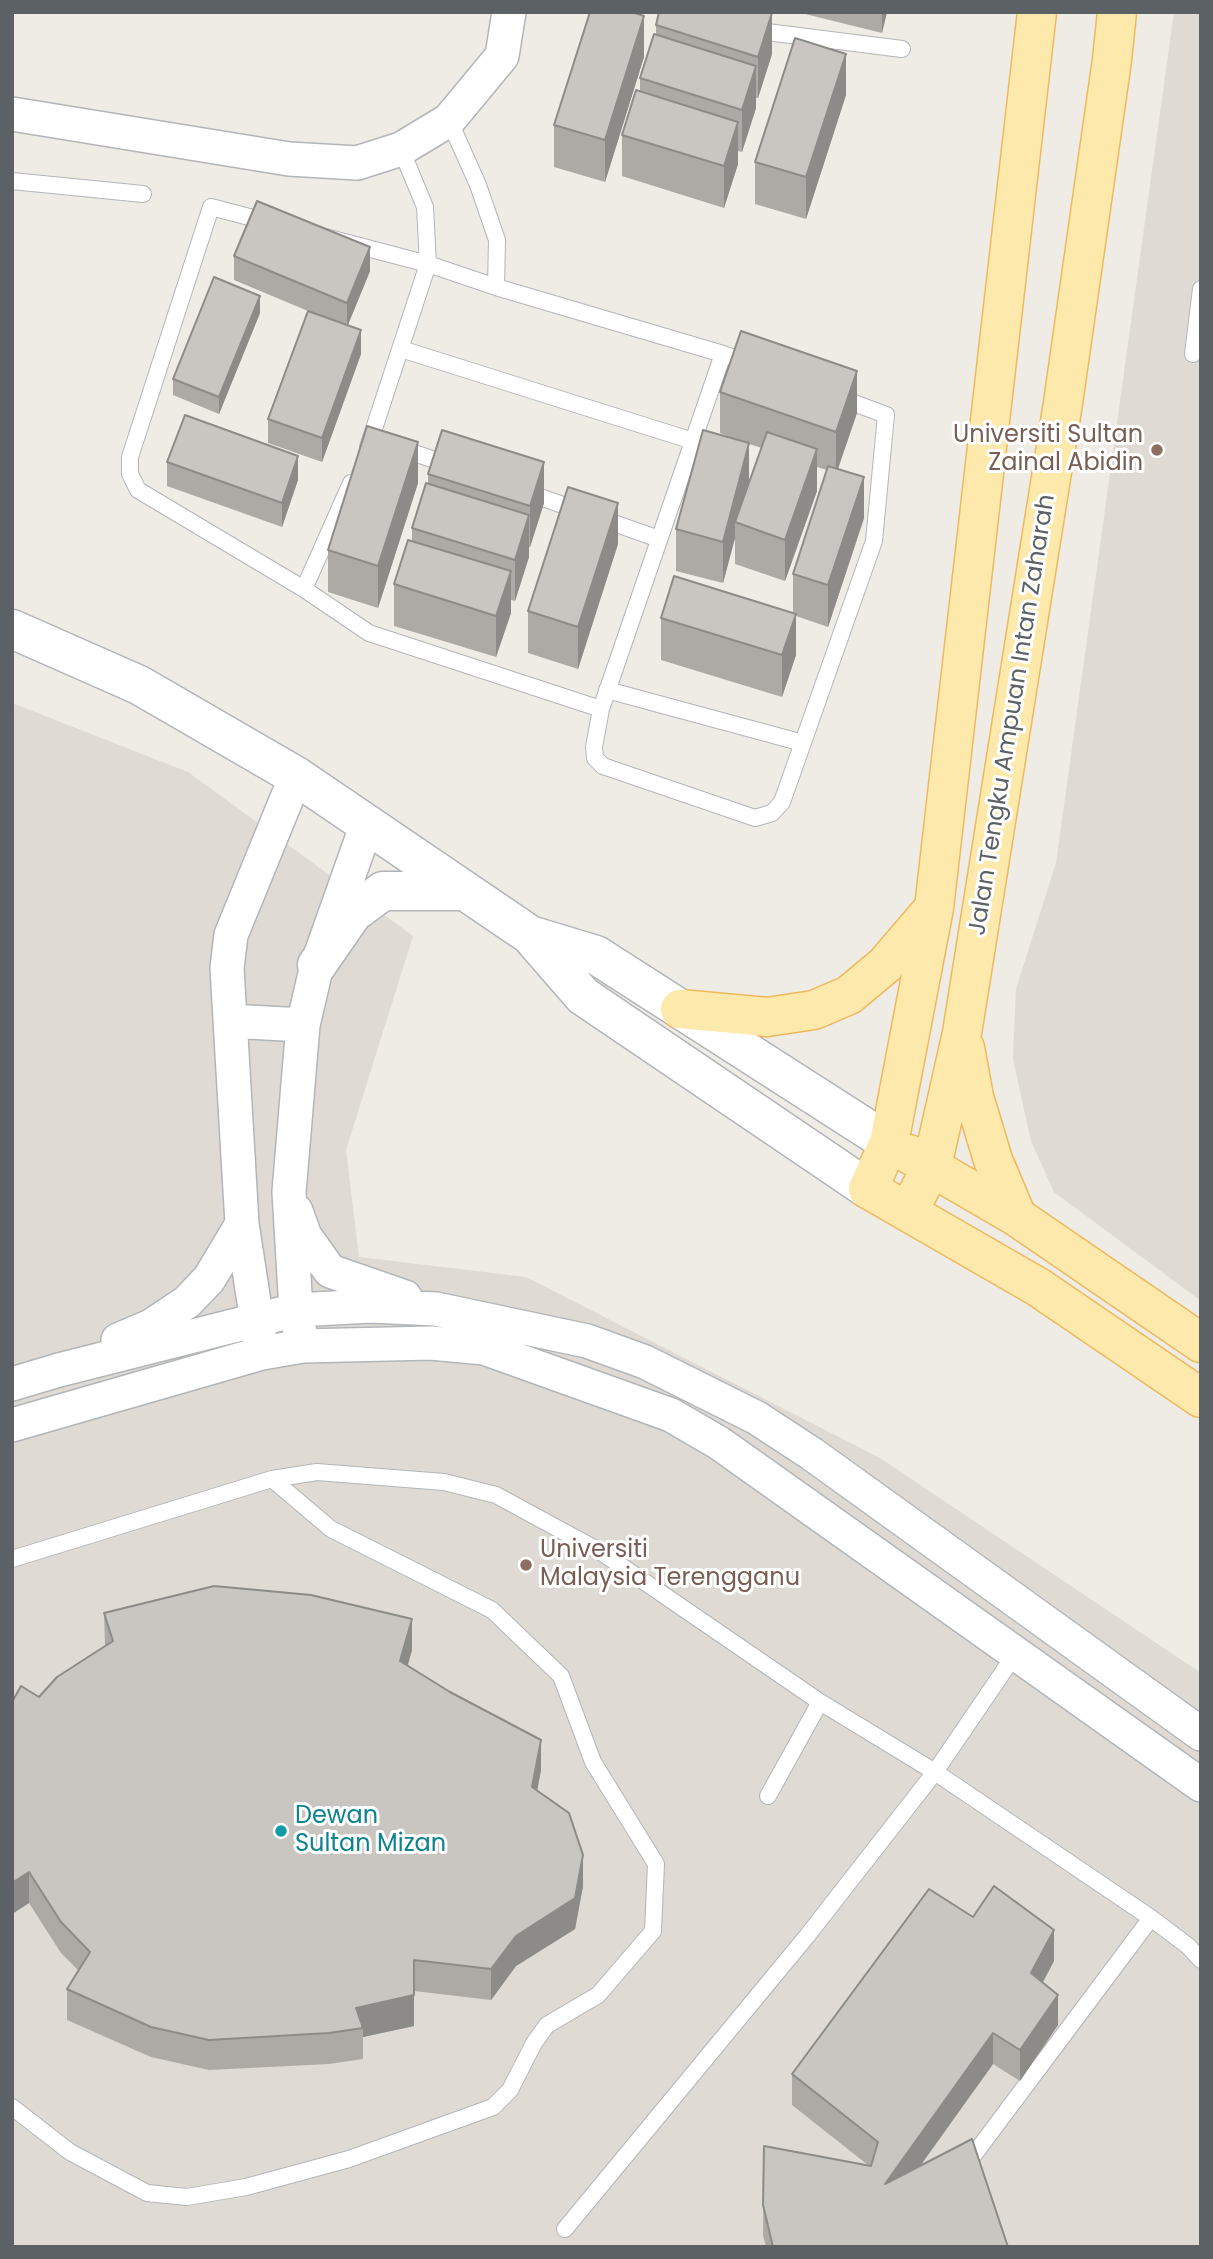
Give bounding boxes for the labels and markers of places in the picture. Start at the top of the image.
place label: Universiti Sultan Zainal Abidin [953,422,1143,478]
marker: Universiti Sultan Zainal Abidin [1149,442,1165,458]
place label: Universiti Malaysia Terengganu [540,1537,800,1593]
marker: Universiti Malaysia Terengganu [518,1557,534,1573]
place label: Dewan Sultan Mizan [295,1803,446,1859]
marker: Dewan Sultan Mizan [273,1823,289,1839]

